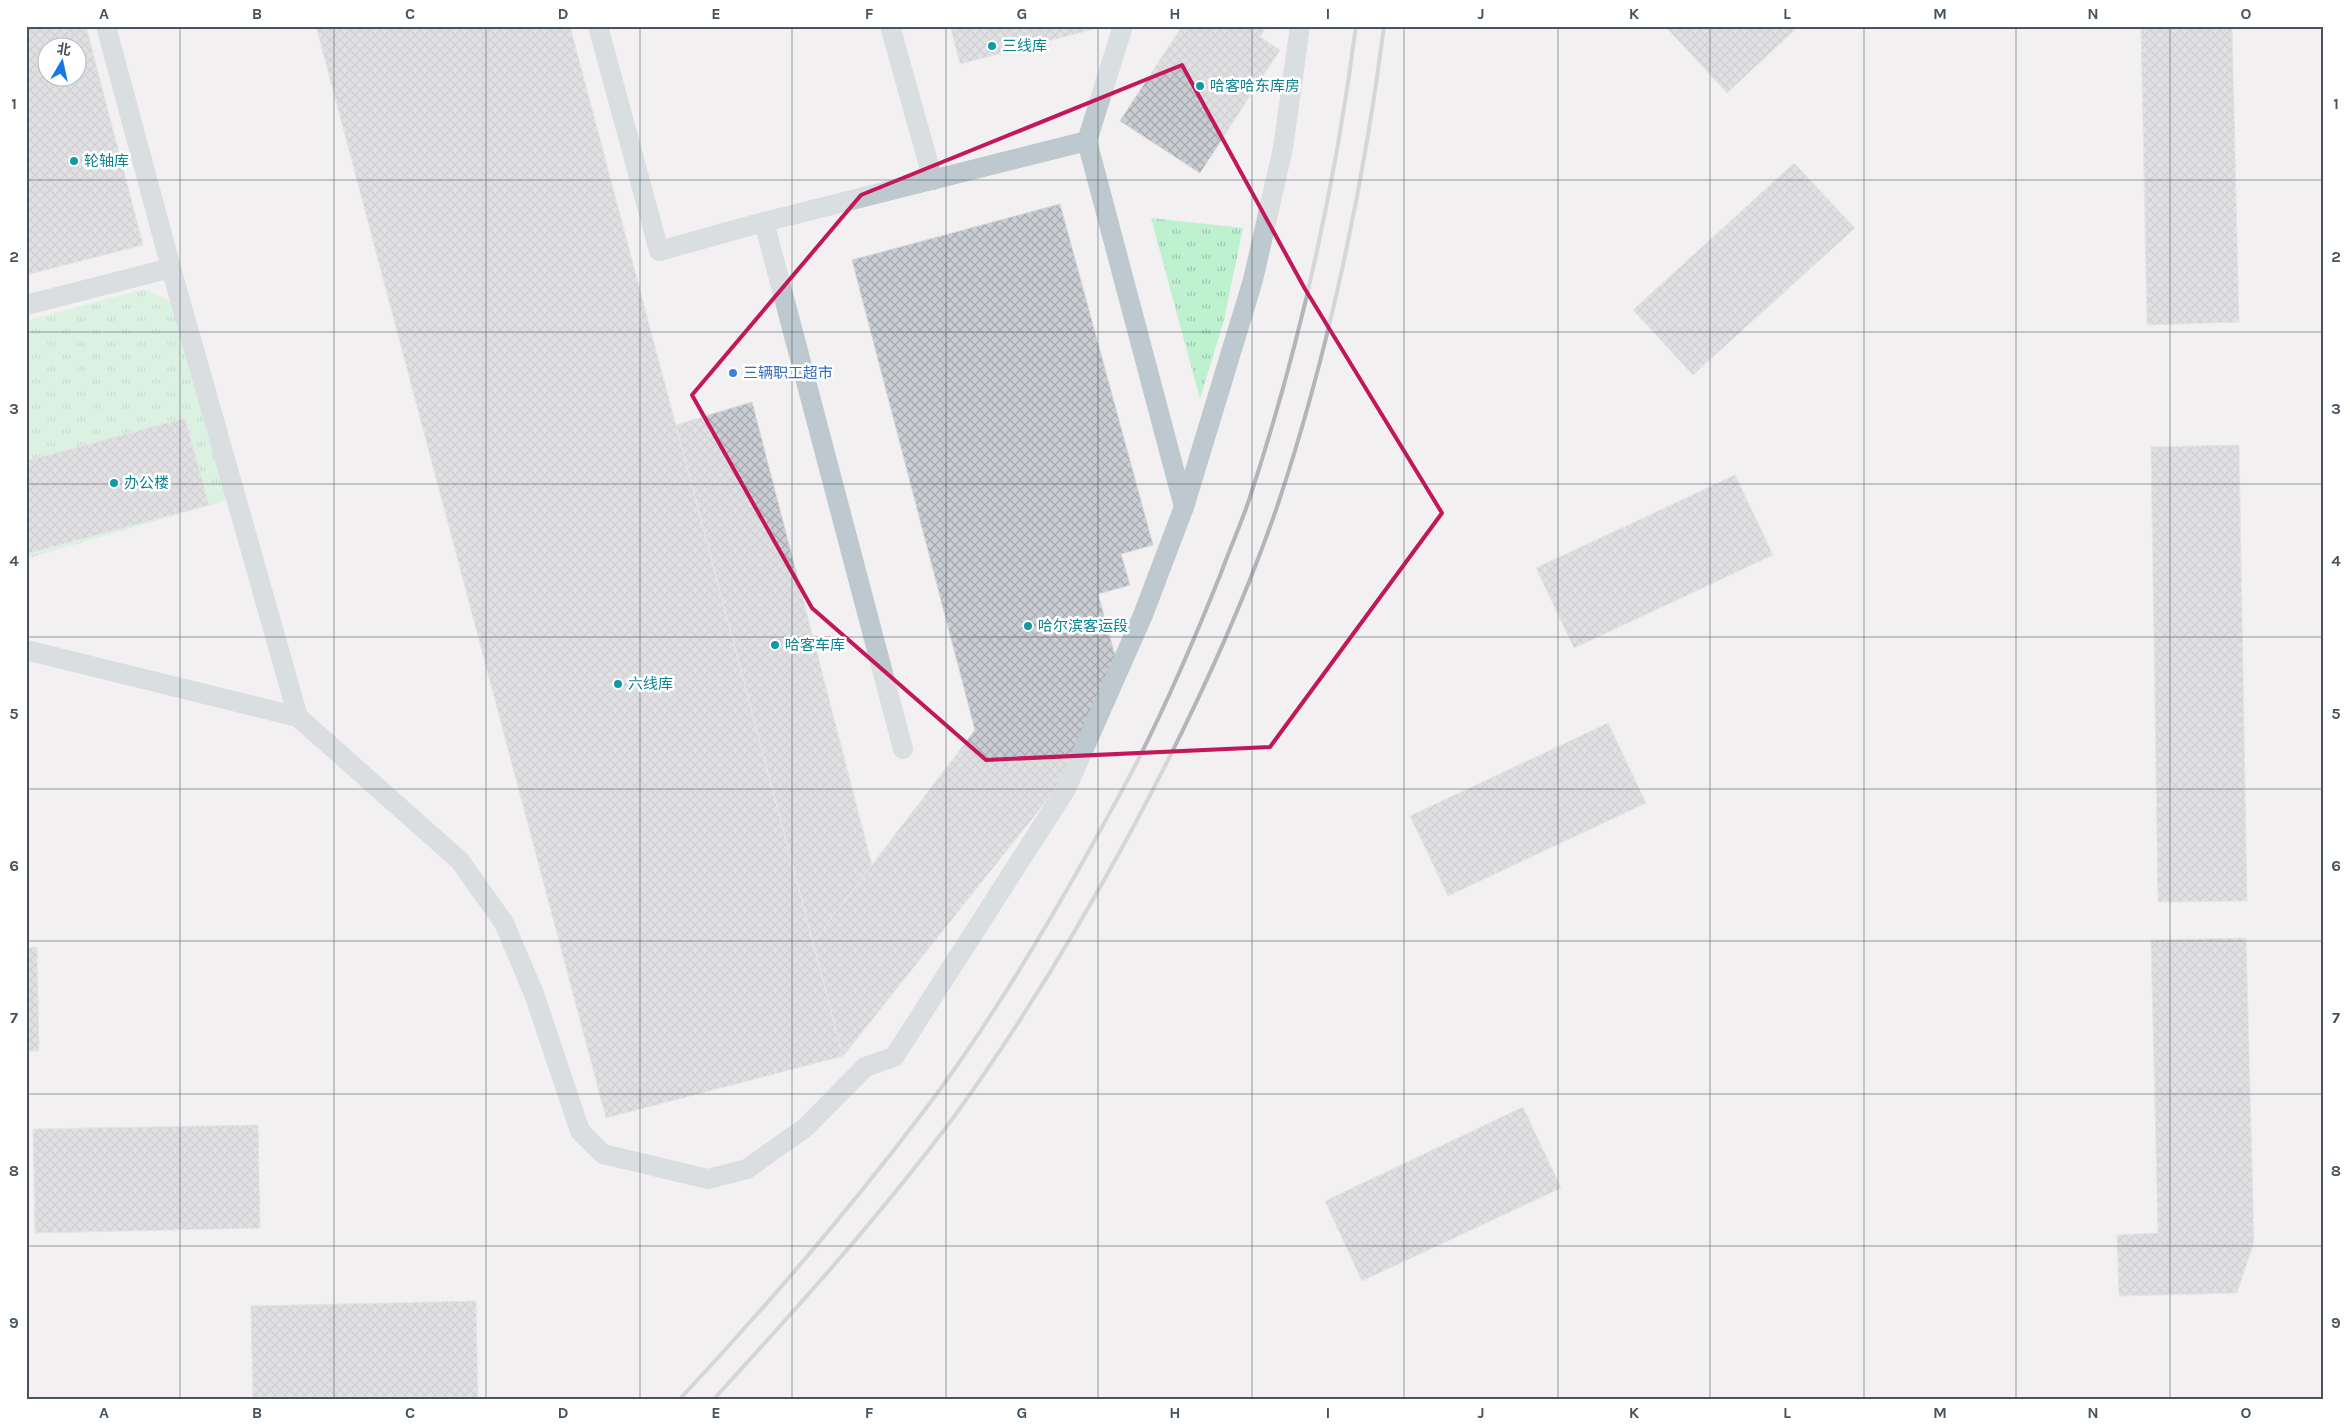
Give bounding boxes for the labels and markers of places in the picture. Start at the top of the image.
place label: 三线库 [1002,37,1047,55]
marker: 三线库 [986,40,998,52]
place label: 哈客哈东库房 [1210,77,1300,95]
marker: 哈客哈东库房 [1194,80,1206,92]
place label: 轮轴库 [84,152,129,170]
marker: 轮轴库 [68,155,80,167]
place label: 三辆职工超市 [743,364,833,382]
marker: 三辆职工超市 [727,367,739,379]
place label: 办公楼 [124,474,169,492]
marker: 办公楼 [108,477,120,489]
place label: 哈尔滨客运段 [1038,617,1128,635]
marker: 哈尔滨客运段 [1022,620,1034,632]
place label: 哈客车库 [785,636,845,654]
marker: 哈客车库 [769,639,781,651]
place label: 六线库 [628,675,673,693]
marker: 六线库 [612,678,624,690]

